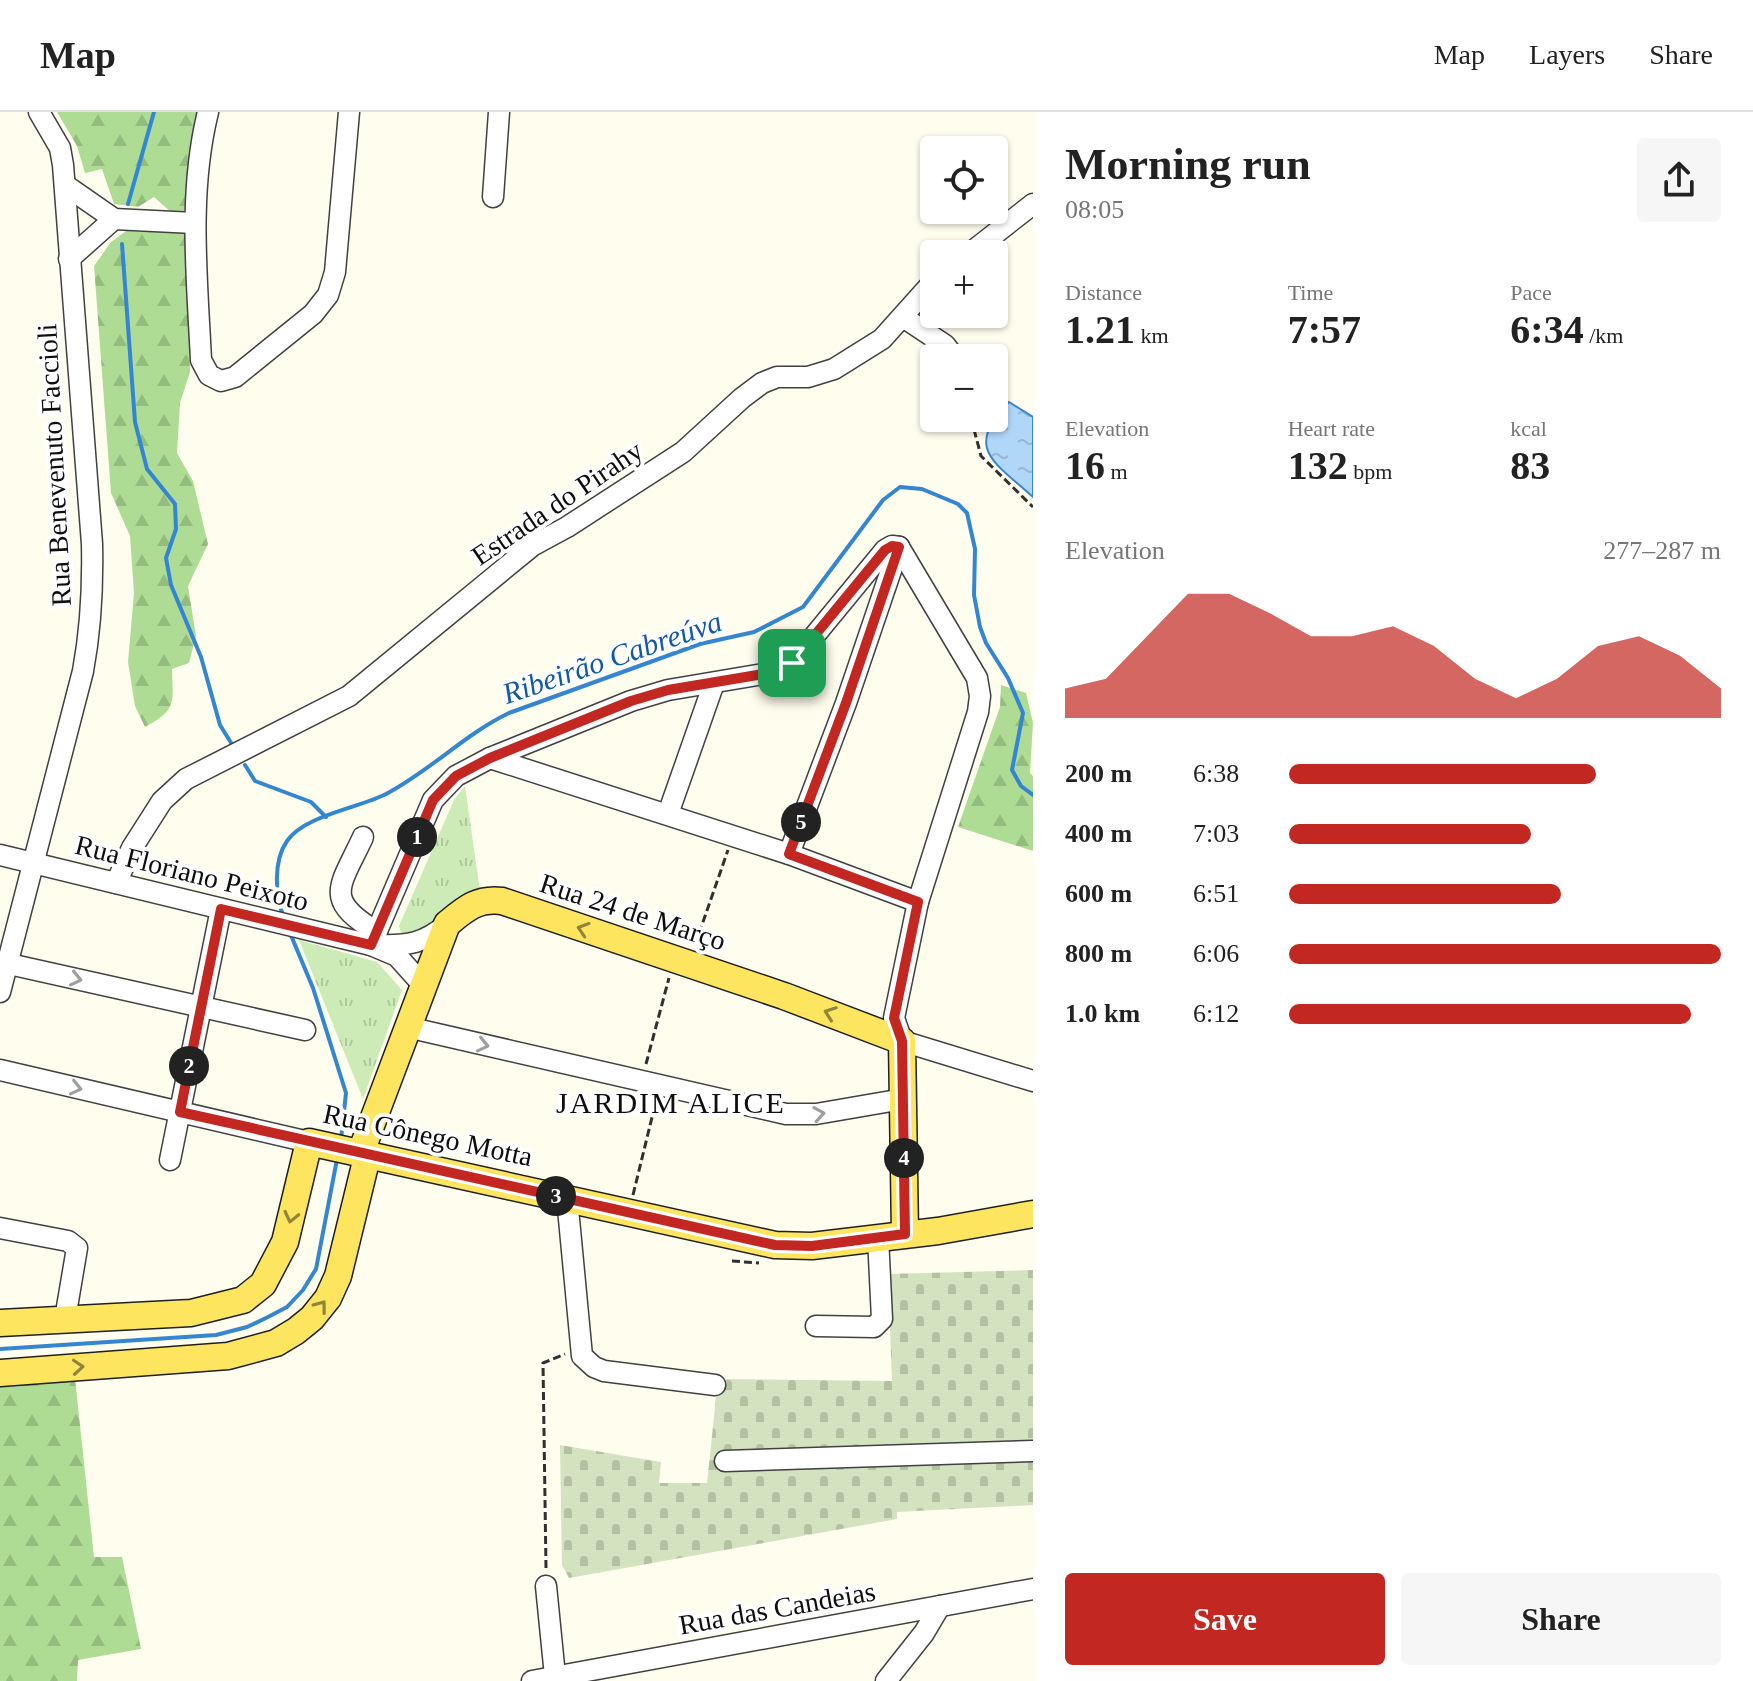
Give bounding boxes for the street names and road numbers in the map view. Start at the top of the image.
street label: Rua Benevenuto Faccioli [31,323,77,607]
street label: Estrada do Pirahy [466,434,648,572]
street label: Rua Floriano Peixoto [72,829,312,917]
street label: Rua 24 de Março [536,867,730,957]
street label: Rua Cônego Motta [321,1098,536,1172]
street label: Rua das Candeias [676,1575,878,1641]

